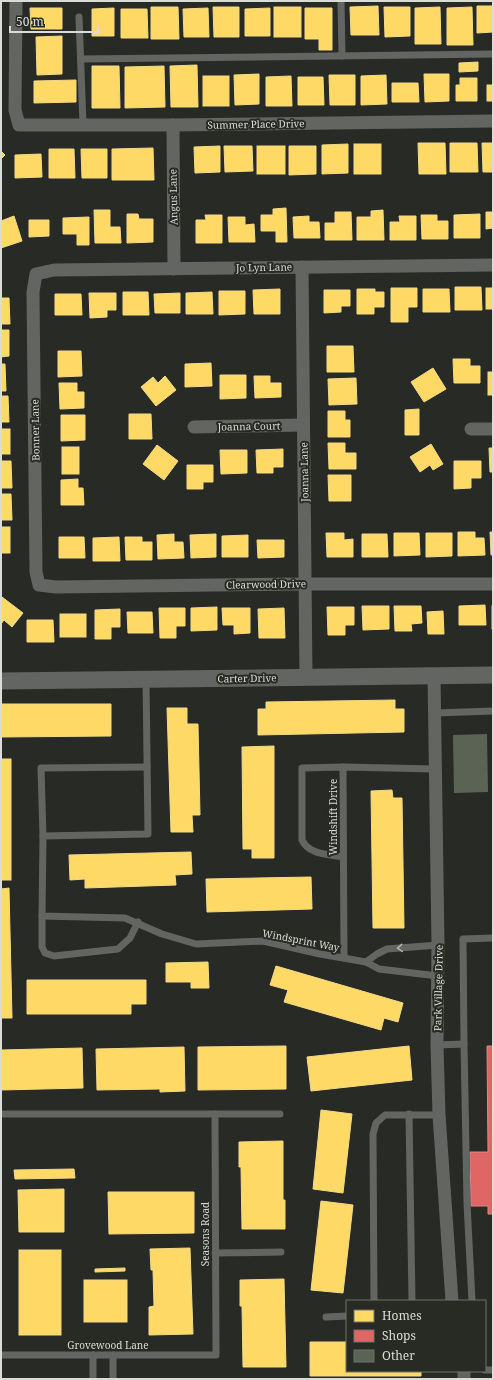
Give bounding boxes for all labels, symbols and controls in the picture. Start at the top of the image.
scale bar [10,8,98,34]
text: 50 m [16,13,44,30]
street label: Summer Place Drive [207,116,305,132]
street label: Angus Lane [166,169,180,225]
street label: Jo Lyn Lane [235,260,292,275]
street label: Bonner Lane [27,399,43,461]
street label: Joanna Court [217,418,281,434]
street label: Joanna Lane [296,442,312,503]
street label: Clearwood Drive [226,576,306,592]
street label: Carter Drive [217,670,277,686]
street label: Windshift Drive [326,779,340,855]
street label: Windsprint Way [261,926,341,954]
one-way arrow [397,944,403,953]
street label: Park Village Drive [430,945,446,1031]
street label: Seasons Road [198,1202,212,1266]
legend [346,1300,486,1372]
text: Homes [382,1307,422,1324]
text: Shops [382,1327,416,1344]
street label: Grovewood Lane [67,1338,149,1352]
text: Other [382,1347,415,1364]

